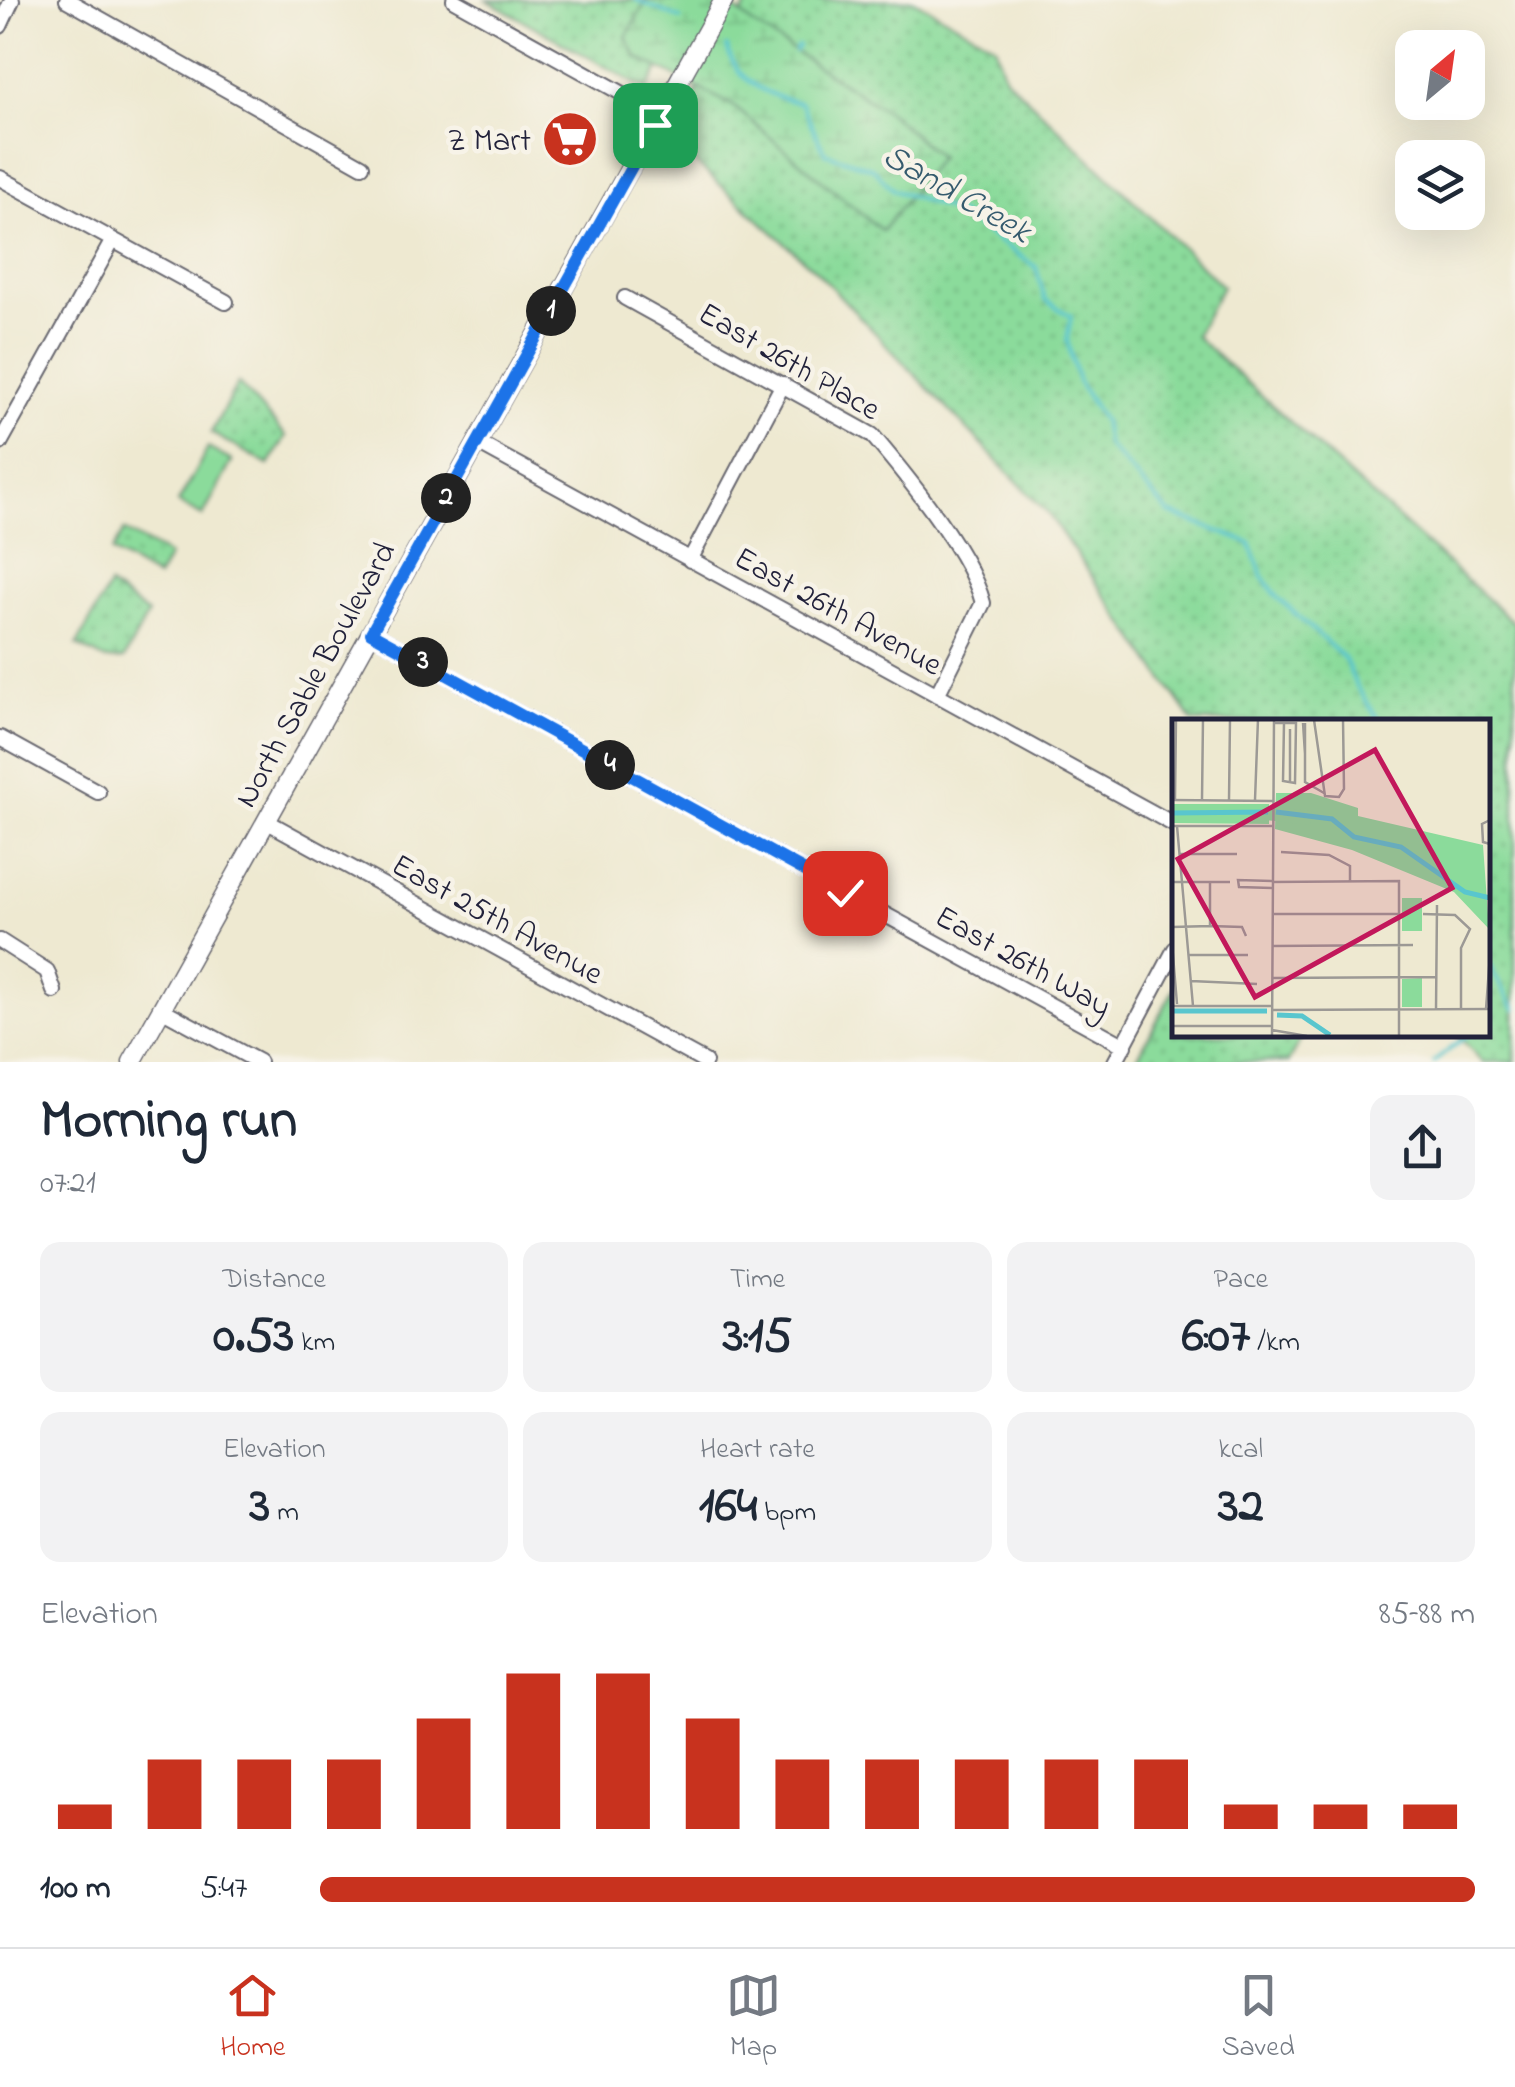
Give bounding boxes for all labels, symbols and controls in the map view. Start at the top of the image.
north arrow [1395,30,1485,120]
map controls [1395,30,1485,230]
pin [613,83,698,168]
icon: arrive [628,98,683,153]
supermarket icon: Z Mart [540,109,600,169]
place label: Z Mart [447,119,531,166]
water label: Sand Creek [873,132,1041,259]
button: layers [1395,140,1485,230]
pin: 1 [526,286,576,336]
text: 1 [547,290,555,331]
street label: East 26th Place [688,292,889,435]
pin: 2 [421,473,471,523]
text: 2 [439,477,453,518]
street label: North Sable Boulevard [224,534,410,817]
street label: East 26th Avenue [725,536,950,690]
pin: 3 [398,637,448,687]
text: 3 [417,641,429,682]
inset map [1172,719,1490,1037]
pin: 4 [585,740,635,790]
text: 4 [604,744,616,785]
street label: East 25th Avenue [382,843,611,999]
pin [803,851,888,936]
icon: check [818,866,873,921]
street label: East 26th Way [925,895,1119,1031]
text: Morning run [40,1083,297,1163]
button: share [1370,1095,1475,1200]
text: 07:21 [40,1161,96,1208]
text: Distance [223,1260,326,1301]
text: Time [730,1260,785,1301]
text: Pace [1214,1260,1268,1301]
text: 0.53 [213,1301,294,1374]
text: 3:15 [723,1301,792,1374]
text: 6:07 [1182,1301,1250,1374]
text: km [294,1323,335,1364]
text: /km [1250,1323,1300,1364]
text: Elevation [223,1430,326,1471]
text: Heart rate [700,1430,815,1471]
text: kcal [1219,1430,1263,1471]
text: 3 [249,1471,270,1544]
text: 164 [699,1471,757,1544]
text: 32 [1218,1471,1264,1544]
text: m [270,1493,299,1534]
text: bpm [757,1493,816,1534]
text: Elevation [40,1592,158,1639]
text: 85–88 m [1379,1592,1475,1639]
text: 100 m [40,1866,111,1913]
text: 5:47 [200,1866,247,1913]
tab: Home [220,1968,285,2069]
tab: Map [726,1968,781,2069]
tab: Saved [1222,1968,1295,2069]

